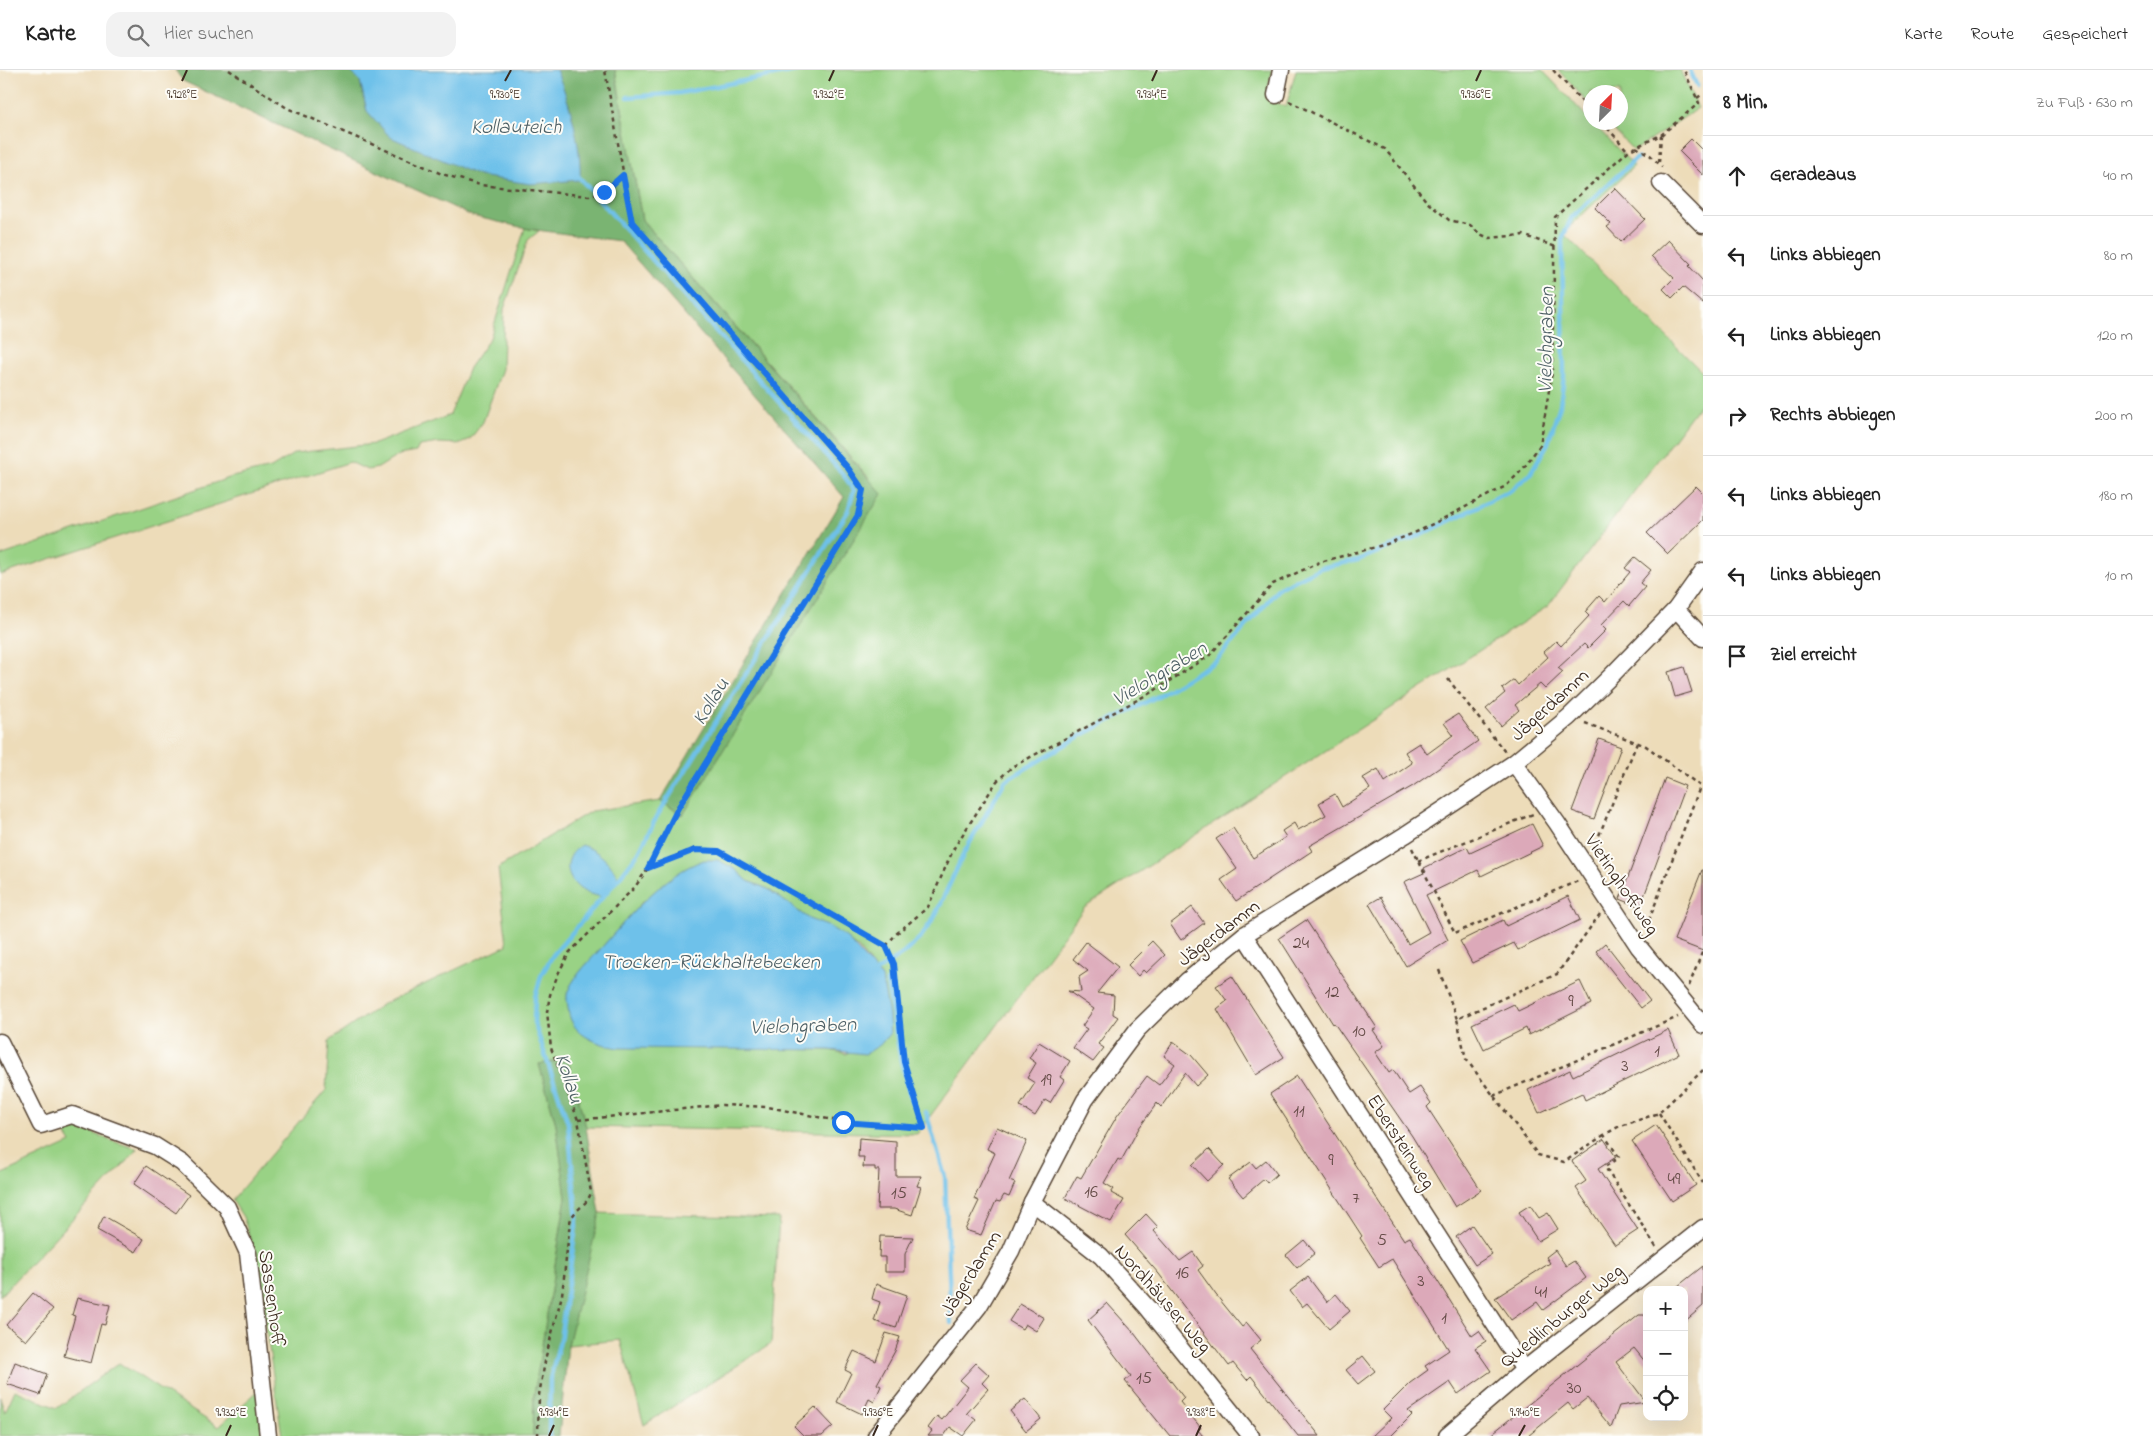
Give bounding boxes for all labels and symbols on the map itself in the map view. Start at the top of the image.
north arrow [1583,85,1628,130]
text: 9.928°E [167,86,197,104]
text: 9.930°E [490,86,520,104]
text: 9.932°E [813,86,845,104]
text: 9.934°E [1137,86,1167,104]
text: 9.936°E [1461,86,1491,104]
water label: Kollauteich [471,113,562,143]
route end [593,181,616,204]
water label: Vielohgraben [1531,286,1564,393]
water label: Vielohgraben [1107,634,1214,716]
street label: Jägerdamm [1505,663,1597,750]
water label: Kollau [686,673,738,732]
street label: Vietinghoffweg [1575,828,1666,942]
street label: Jägerdamm [1172,893,1268,976]
house number: 24 [1293,931,1310,957]
water label: Trocken-Rückhaltebecken [602,948,821,978]
house number: 12 [1325,980,1339,1006]
house number: 9 [1568,989,1574,1015]
water label: Vielohgraben [750,1010,857,1045]
house number: 10 [1352,1019,1366,1045]
house number: 1 [1654,1039,1660,1065]
water label: Kollau [546,1050,590,1107]
house number: 3 [1621,1054,1629,1080]
house number: 19 [1040,1068,1052,1094]
street label: Ebersteinweg [1357,1089,1442,1196]
house number: 11 [1293,1099,1305,1125]
route start [832,1111,855,1134]
house number: 9 [1328,1148,1334,1174]
house number: 49 [1668,1167,1681,1193]
house number: 16 [1084,1180,1098,1206]
house number: 15 [891,1181,907,1207]
house number: 7 [1352,1186,1360,1212]
street label: Jägerdamm [934,1225,1011,1324]
house number: 5 [1377,1228,1387,1254]
street label: Nordhäuser Weg [1106,1239,1218,1361]
street label: Sassenhoff [249,1248,292,1349]
street label: Quedlinburger Weg [1494,1258,1631,1377]
house number: 16 [1175,1261,1189,1287]
house number: 3 [1417,1269,1425,1295]
house number: 41 [1534,1280,1548,1306]
house number: 1 [1441,1306,1447,1332]
house number: 15 [1136,1366,1152,1392]
house number: 30 [1566,1376,1582,1402]
text: 9.932°E [215,1404,247,1422]
text: 9.934°E [539,1404,569,1422]
text: 9.936°E [863,1404,893,1422]
text: 9.938°E [1186,1404,1216,1422]
text: 9.940°E [1510,1404,1540,1422]

